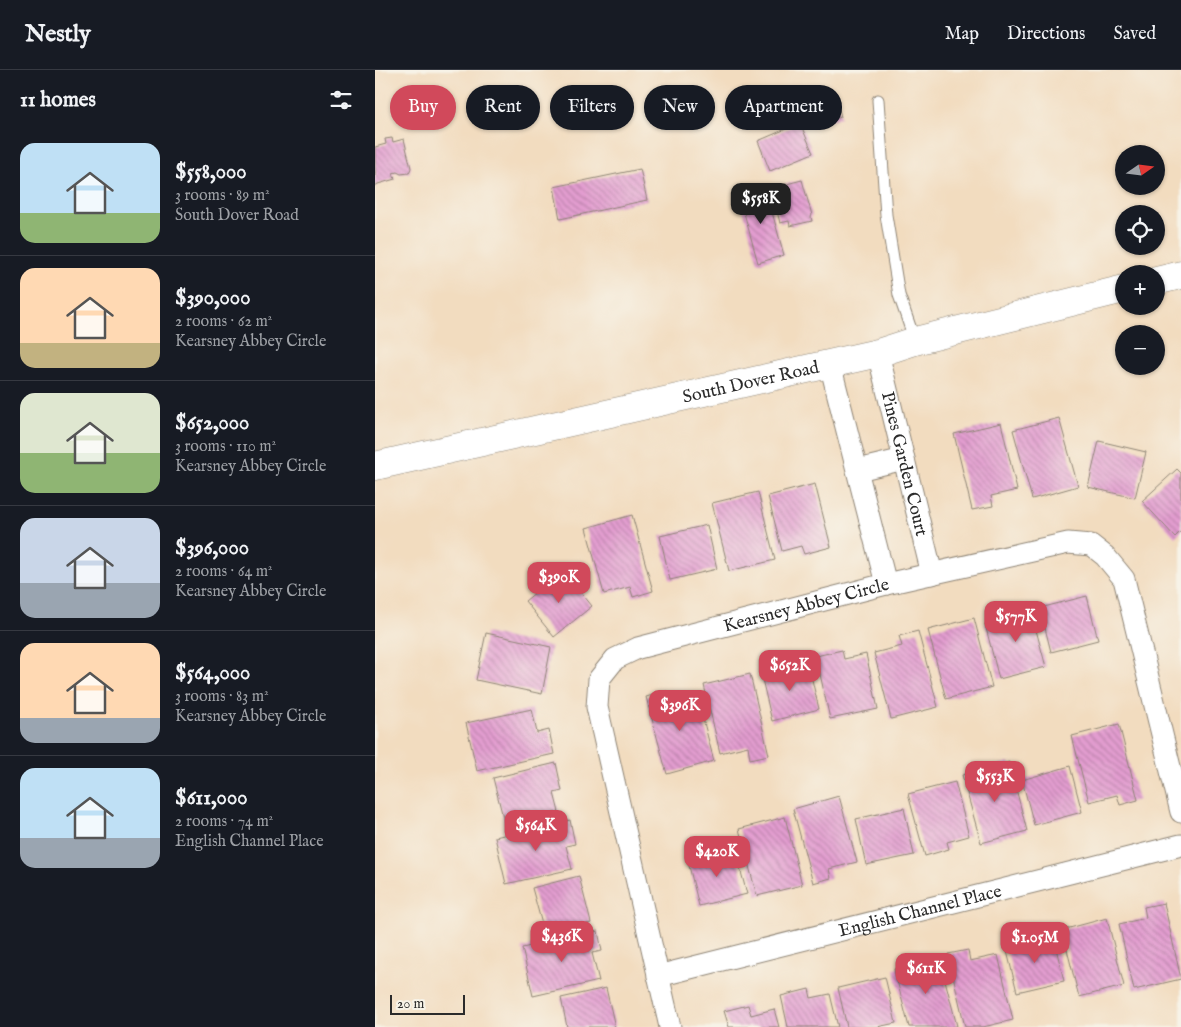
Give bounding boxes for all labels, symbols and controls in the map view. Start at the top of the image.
text: Nestly [25,19,91,50]
text: Map [945,23,979,46]
text: Directions [1007,23,1085,46]
text: Saved [1113,23,1156,46]
chip: Buy [390,85,456,130]
chip: Rent [466,85,540,130]
chip: Filters [550,85,634,130]
chip: New [644,85,715,130]
chip: Apartment [725,85,842,130]
icon: filters [327,86,355,114]
text: 11 homes [20,87,96,114]
north arrow [1115,145,1165,195]
map controls [1115,145,1165,375]
text: $558,000 [175,159,247,186]
icon: home [60,163,120,223]
pin: $558K [726,182,796,225]
text: 3 rooms · 89 m² [175,186,270,206]
text: $558K [742,189,780,209]
button: locate [1115,205,1165,255]
text: South Dover Road [175,206,299,226]
button: + [1115,265,1165,315]
text: $390,000 [175,285,251,312]
icon: home [60,288,120,348]
text: 2 rooms · 62 m² [175,312,272,332]
button: − [1115,325,1165,375]
text: Kearsney Abbey Circle [175,332,326,352]
street label: South Dover Road [680,356,822,410]
street label: Pines Garden Court [875,389,932,539]
text: $652,000 [175,410,249,437]
icon: home [60,413,120,473]
text: 3 rooms · 110 m² [175,437,276,457]
text: Kearsney Abbey Circle [175,457,326,477]
text: $396,000 [175,535,249,562]
icon: home [60,538,120,598]
text: 2 rooms · 64 m² [175,562,273,582]
pin: $390K [524,562,594,604]
text: $390K [538,568,580,588]
street label: Kearsney Abbey Circle [721,574,892,638]
text: Kearsney Abbey Circle [175,582,326,602]
pin: $577K [981,600,1051,643]
text: $577K [995,607,1037,627]
pin: $652K [755,650,825,692]
text: $652K [770,656,810,676]
text: $564,000 [175,660,250,687]
icon: home [60,663,120,723]
text: 3 rooms · 83 m² [175,687,269,707]
pin: $396K [645,690,715,732]
text: $396K [660,696,700,716]
text: Kearsney Abbey Circle [175,707,326,727]
pin: $553K [960,760,1030,803]
text: $553K [976,767,1014,787]
text: $611,000 [175,785,248,812]
icon: home [60,788,120,848]
pin: $564K [501,810,571,852]
text: 2 rooms · 74 m² [175,812,273,832]
text: $564K [516,816,556,836]
text: English Channel Place [175,832,323,852]
pin: $420K [682,836,752,878]
text: $420K [695,842,739,862]
street label: English Channel Place [836,880,1004,943]
pin: $436K [527,920,597,963]
pin: $1.05M [994,922,1076,964]
text: $436K [542,927,583,947]
text: $1.05M [1012,928,1058,948]
pin: $611K [891,952,961,995]
text: $611K [906,959,946,979]
scale bar [390,992,465,1015]
text: 20 m [397,995,424,1013]

